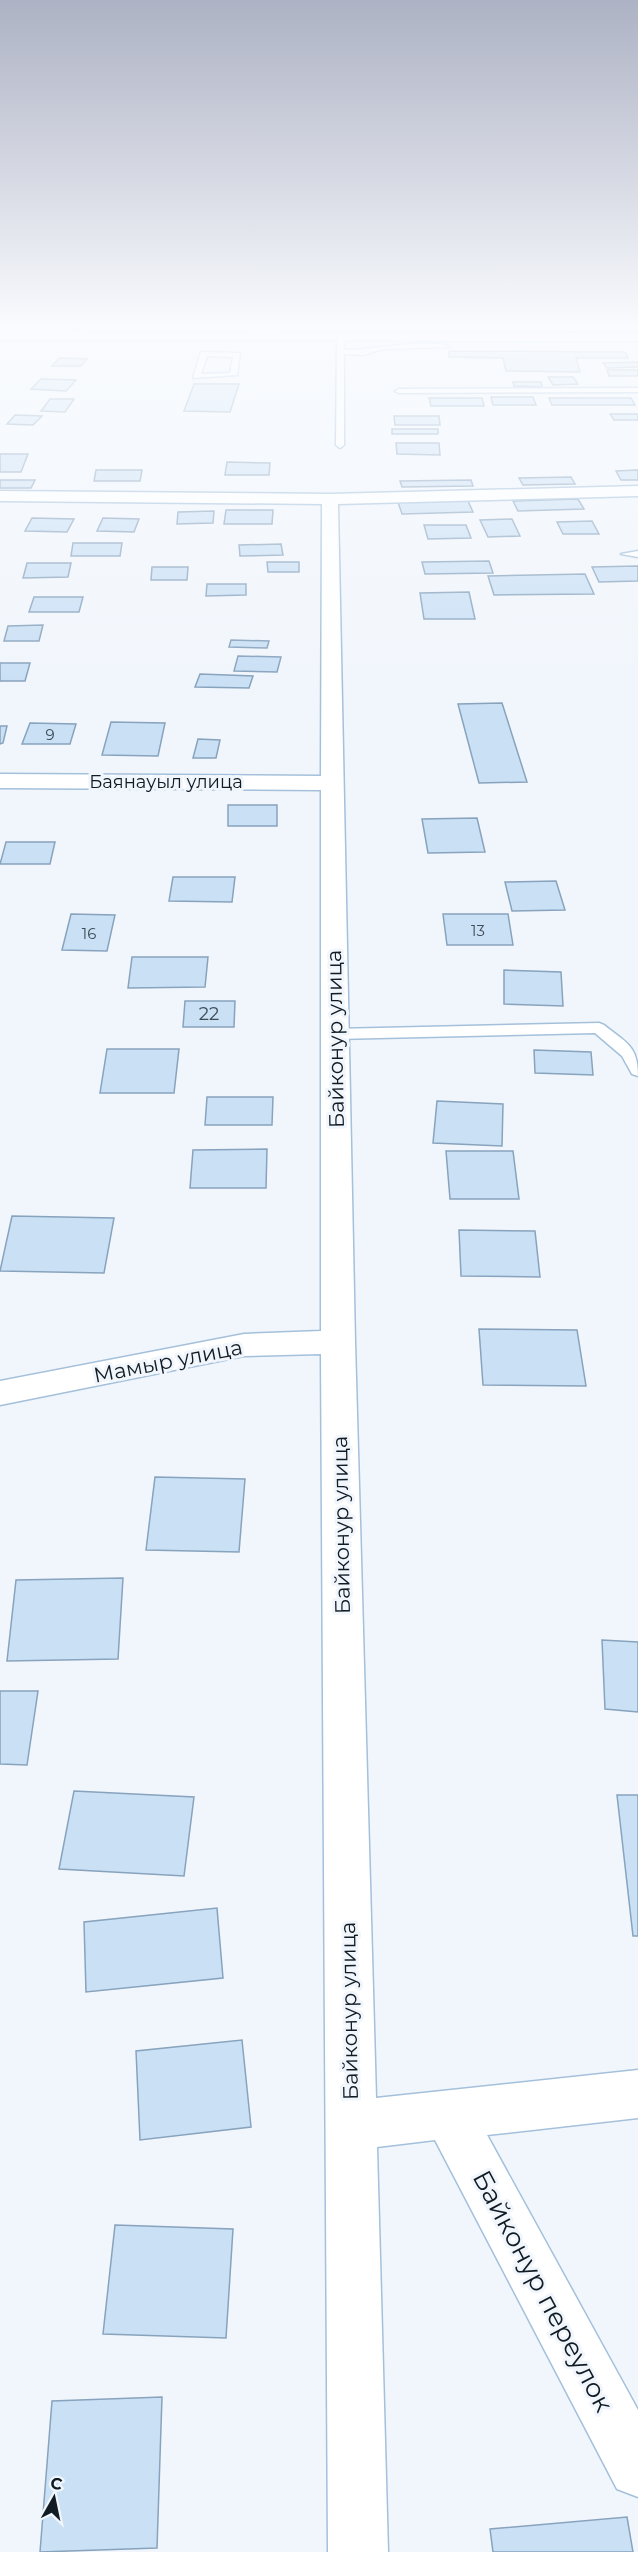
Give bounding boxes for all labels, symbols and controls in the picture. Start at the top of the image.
house number: 9 [45,725,55,744]
street label: Баянауыл улица [89,771,243,793]
house number: 13 [471,921,485,940]
house number: 16 [82,924,96,943]
street label: Байконур улица [321,950,349,1128]
house number: 22 [199,1003,219,1025]
street label: Мамыр улица [91,1334,245,1388]
street label: Байконур улица [327,1436,355,1614]
street label: Байконур улица [335,1922,363,2100]
street label: Байконур переулок [466,2165,620,2417]
north arrow [24,2468,84,2528]
text: С [49,2473,64,2494]

